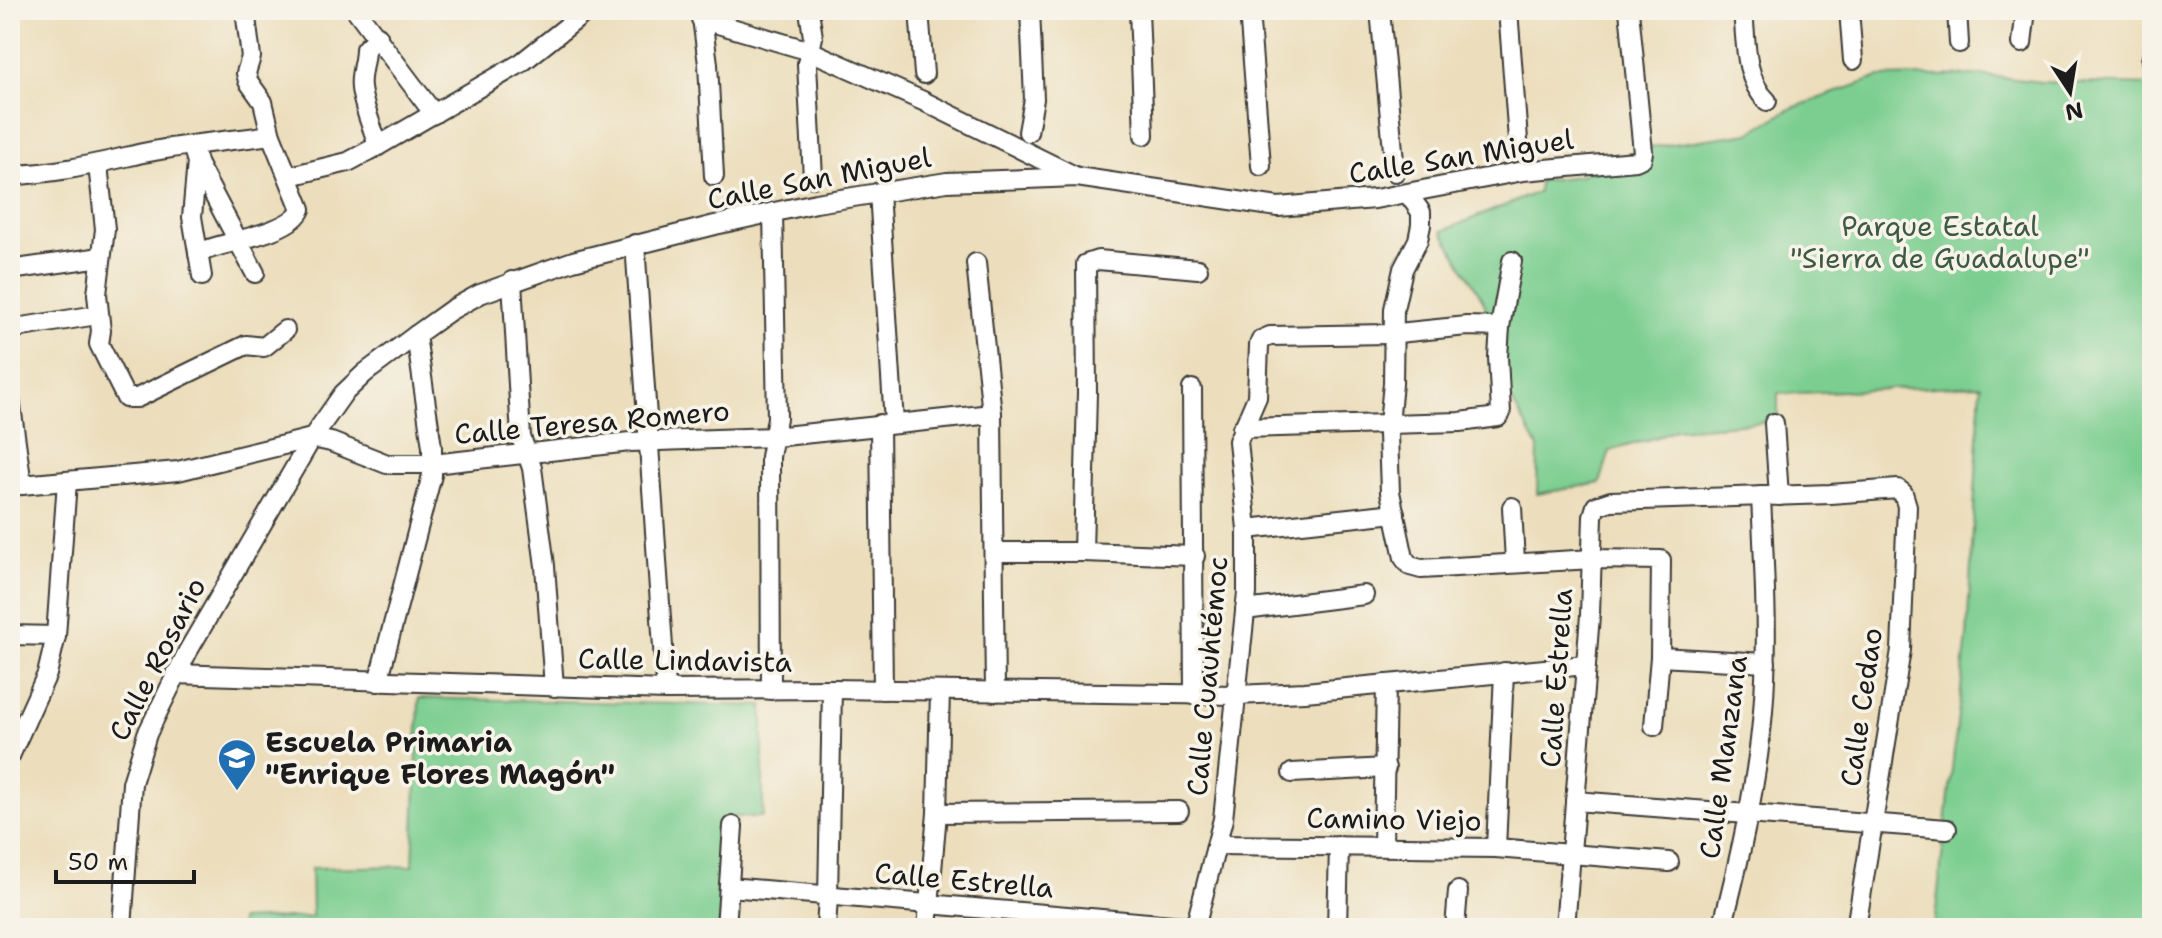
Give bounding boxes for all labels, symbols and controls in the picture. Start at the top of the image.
north arrow [2030,52,2110,132]
text: N [2063,95,2086,127]
street label: Calle San Miguel [1346,119,1577,193]
street label: Calle San Miguel [704,138,934,218]
park label: Parque Estatal "Sierra de Guadalupe" [1790,207,2090,277]
street label: Calle Teresa Romero [453,391,731,453]
street label: Calle Cuauhtémoc [1178,555,1236,797]
street label: Calle Rosario [100,571,214,747]
street label: Calle Estrella [1531,587,1581,769]
street label: Calle Cedao [1831,625,1891,789]
street label: Calle Lindavista [578,639,792,681]
street label: Calle Manzana [1690,653,1756,861]
place label: Escuela Primaria "Enrique Flores Magón" [265,723,615,793]
school or university icon: Escuela Primaria "Enrique Flores Magón" [216,737,258,792]
street label: Camino Viejo [1306,798,1482,840]
scale bar [56,834,194,884]
text: 50 m [68,846,128,878]
street label: Calle Estrella [873,853,1055,907]

